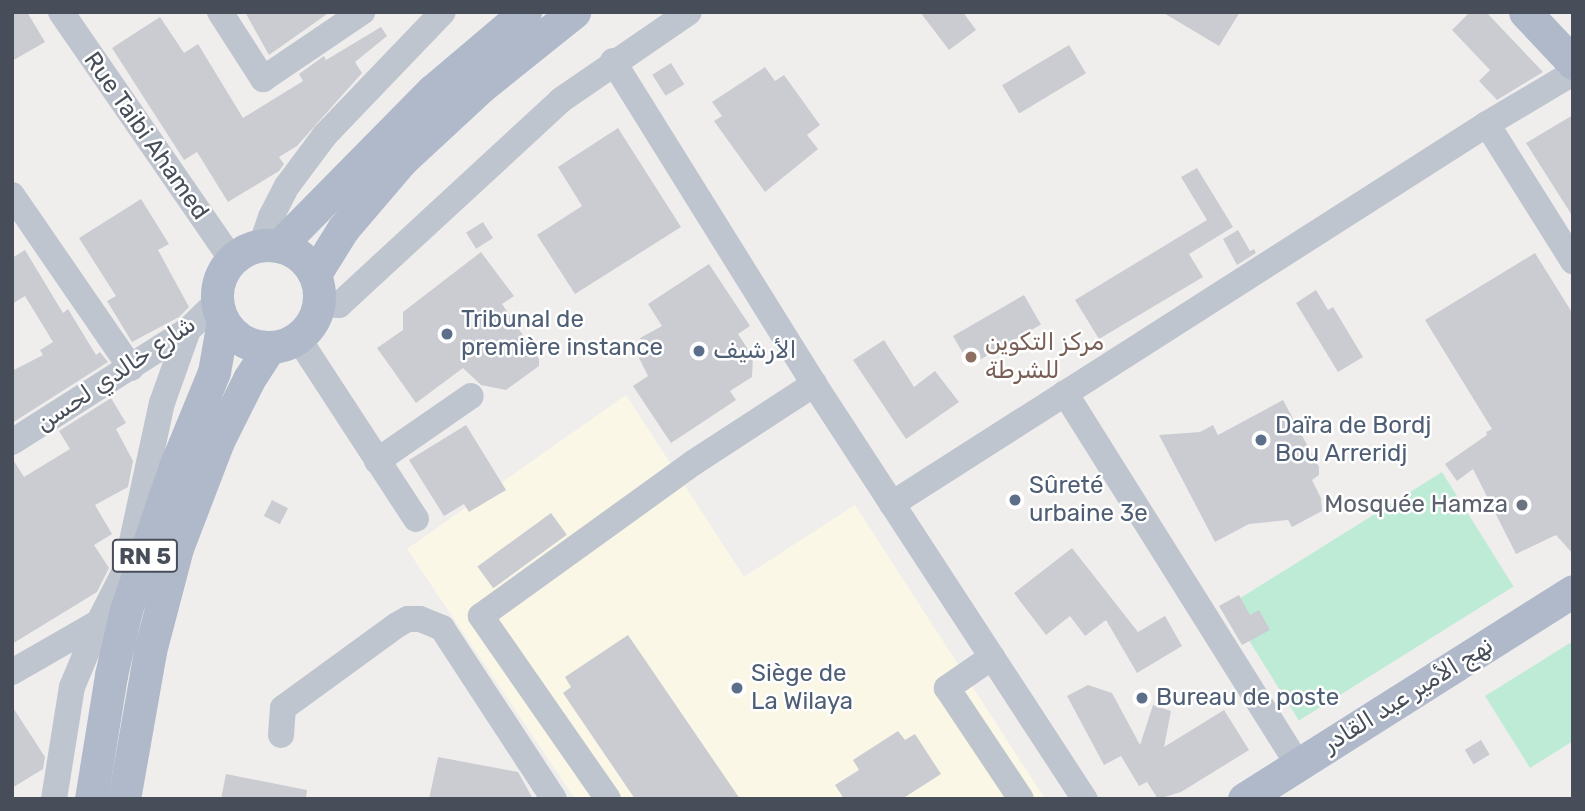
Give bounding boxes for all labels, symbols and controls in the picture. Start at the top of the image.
street label: Rue Taibi Ahamed [77,46,215,226]
place label: Tribunal de première instance [461,306,663,362]
street label: شارع خالدي لحسن [31,310,201,438]
marker: Tribunal de première instance [439,326,455,342]
place label: مركز التكوين للشرطة [985,329,1104,385]
place label: الأرشيف [713,337,796,365]
marker: الأرشيف [691,343,707,359]
marker: مركز التكوين للشرطة [963,349,979,365]
place label: Daïra de Bordj Bou Arreridj [1275,412,1431,468]
marker: Daïra de Bordj Bou Arreridj [1253,432,1269,448]
place label: Sûreté urbaine 3e [1029,472,1148,528]
place label: Mosquée Hamza [1324,491,1508,519]
marker: Sûreté urbaine 3e [1007,492,1023,508]
marker: Mosquée Hamza [1514,497,1530,513]
road number: RN 5 [112,536,178,576]
street label: نهج الأمير عبد القادر [1318,631,1498,759]
place label: Siège de La Wilaya [751,660,854,716]
marker: Siège de La Wilaya [729,680,745,696]
place label: Bureau de poste [1156,684,1339,712]
marker: Bureau de poste [1134,690,1150,706]

